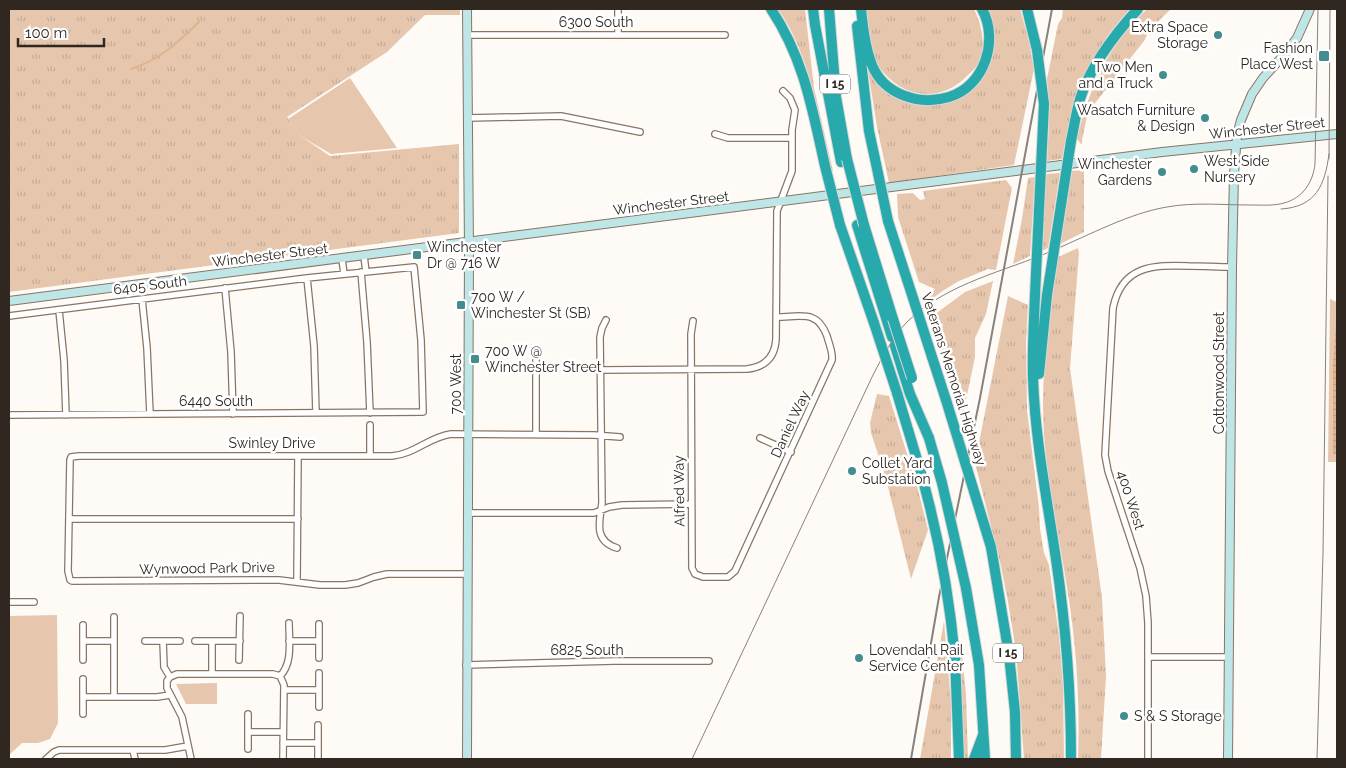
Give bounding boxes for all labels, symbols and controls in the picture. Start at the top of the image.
street label: 6300 South [559,14,633,30]
scale bar [18,15,104,47]
place label: Extra Space Storage [1131,19,1208,51]
text: 100 m [25,24,67,42]
marker: Extra Space Storage [1212,29,1224,41]
place label: Fashion Place West [1241,40,1313,72]
marker: Fashion Place West [1317,49,1331,63]
place label: Two Men and a Truck [1079,59,1154,91]
marker: Two Men and a Truck [1157,69,1169,81]
road number: I 15 [820,74,850,94]
place label: Wasatch Furniture & Design [1077,102,1195,134]
marker: Wasatch Furniture & Design [1199,112,1211,124]
street label: Winchester Street [1208,114,1326,142]
place label: West Side Nursery [1204,153,1269,185]
place label: Winchester Gardens [1078,156,1152,188]
marker: West Side Nursery [1188,163,1200,175]
marker: Winchester Gardens [1156,166,1168,178]
street label: Winchester Street [612,188,730,218]
place label: Winchester Dr @ 716 W [427,239,501,271]
street label: Winchester Street [211,240,329,270]
marker: Winchester Dr @ 716 W [411,249,423,261]
street label: 6405 South [112,273,188,297]
place label: 700 W / Winchester St (SB) [471,289,591,321]
street label: Veterans Memorial Highway [918,291,990,468]
marker: 700 W / Winchester St (SB) [455,299,467,311]
street label: Cottonwood Street [1211,312,1227,434]
place label: 700 W @ Winchester Street [485,343,602,375]
street label: 700 West [448,353,464,415]
marker: 700 W @ Winchester Street [469,353,481,365]
street label: Daniel Way [767,387,813,460]
street label: 6440 South [179,393,253,409]
street label: Swinley Drive [229,435,315,451]
street label: Alfred Way [670,455,688,527]
place label: Collet Yard Substation [862,455,932,487]
marker: Collet Yard Substation [846,465,858,477]
street label: 400 West [1114,468,1148,532]
street label: Wynwood Park Drive [139,559,275,577]
street label: 6825 South [550,642,624,658]
place label: Lovendahl Rail Service Center [869,642,964,674]
road number: I 15 [993,644,1023,662]
marker: Lovendahl Rail Service Center [853,652,865,664]
place label: S & S Storage [1134,708,1222,724]
marker: S & S Storage [1118,710,1130,722]

